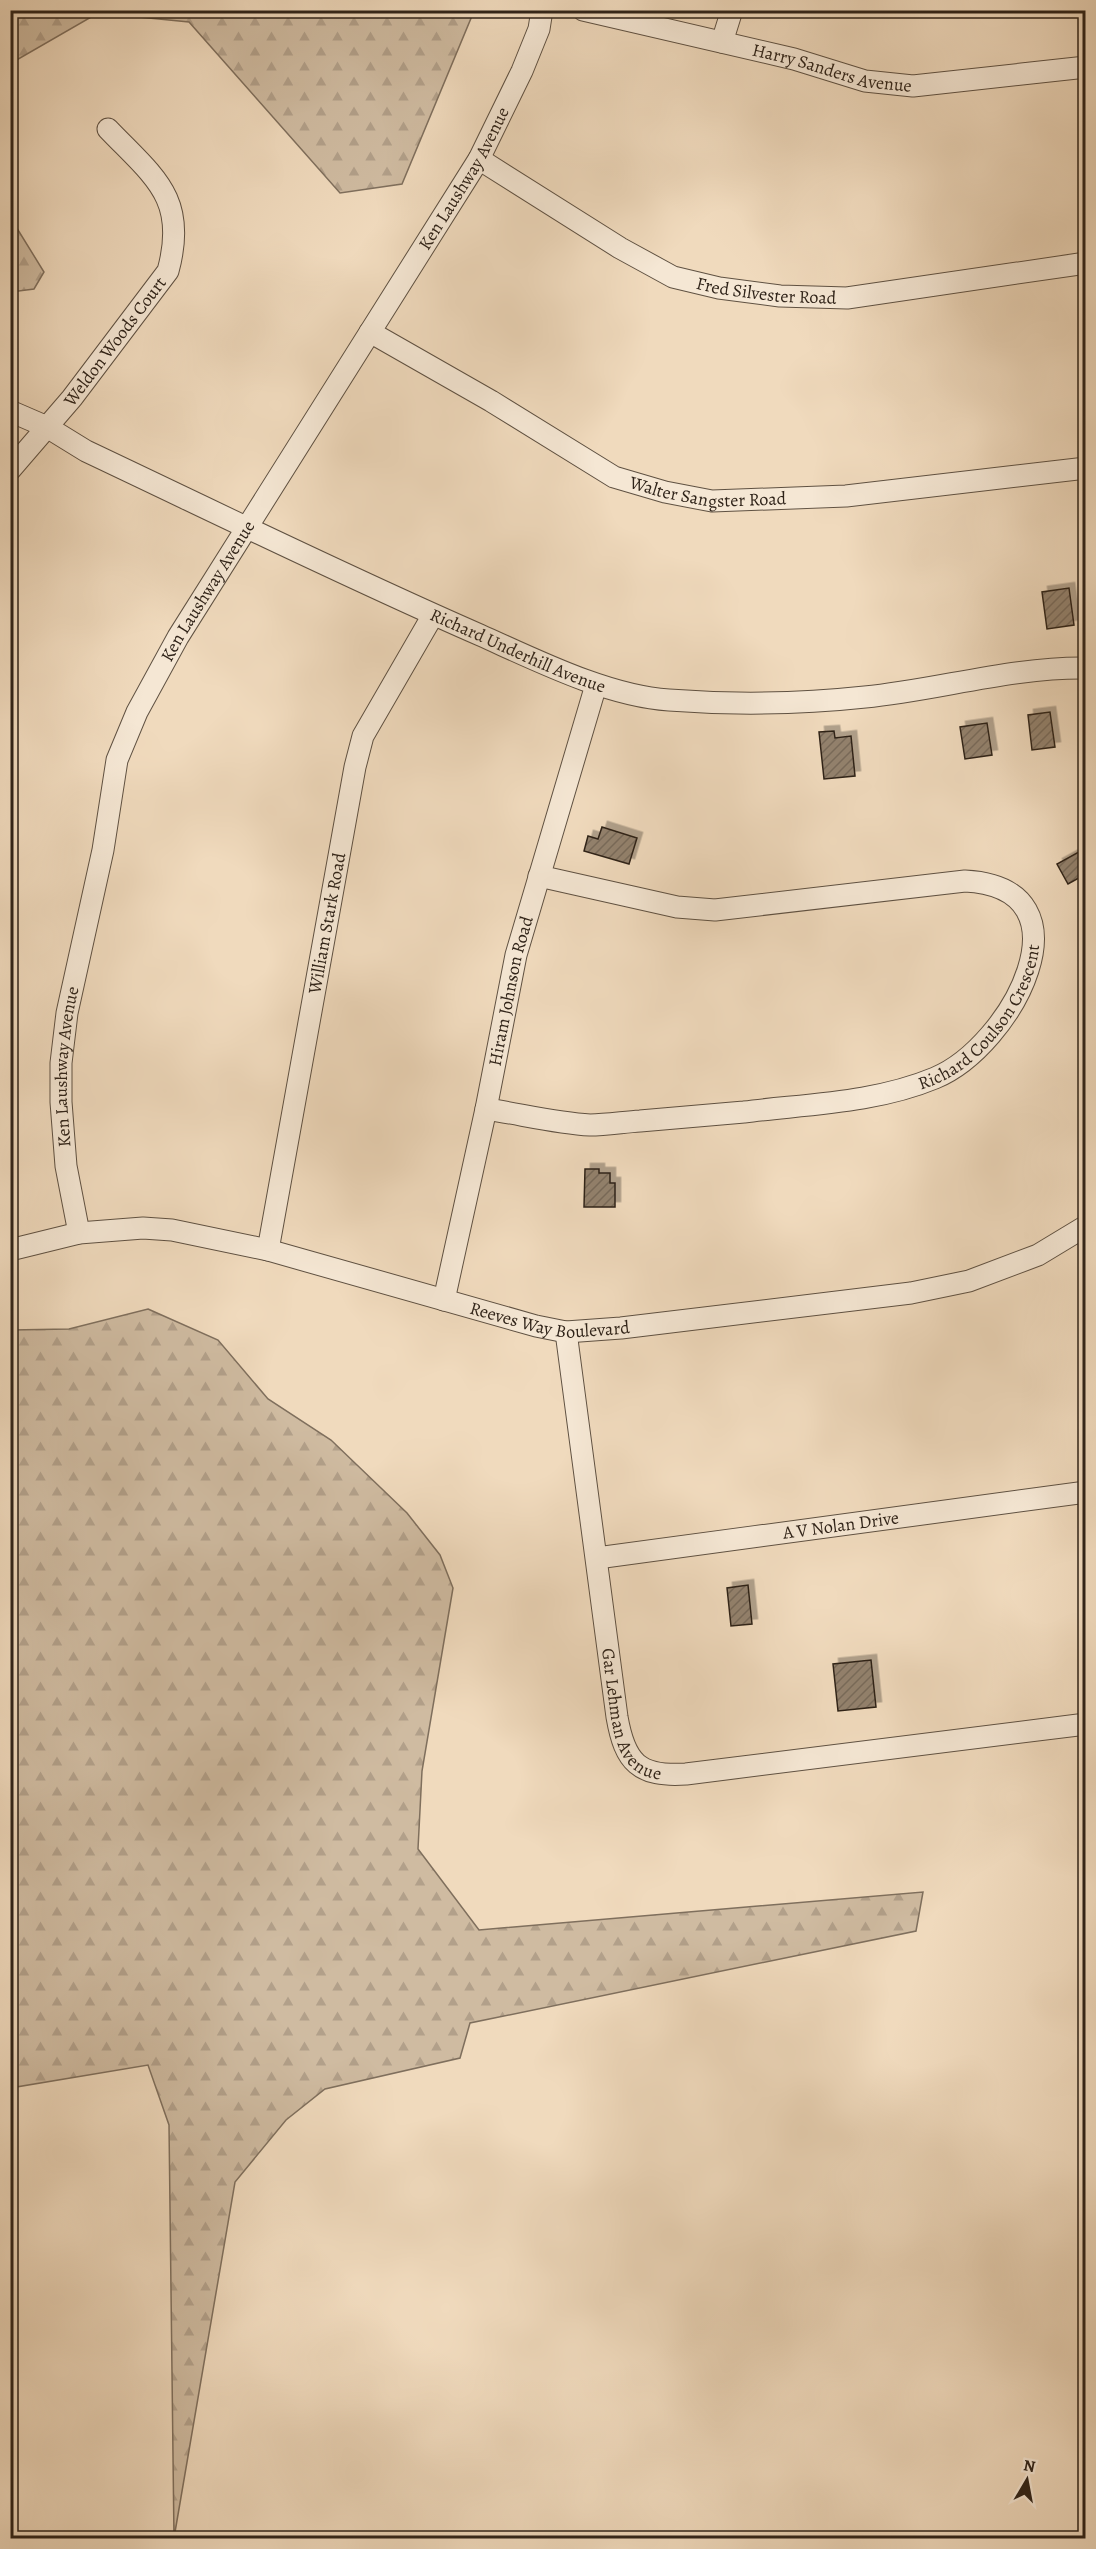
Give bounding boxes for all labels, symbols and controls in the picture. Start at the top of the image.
street label: Harry Sanders Avenue [750,38,913,98]
street label: Ken Laushway Avenue [413,103,515,254]
street label: Fred Silvester Road [694,271,837,310]
street label: Weldon Woods Court [57,272,172,412]
street label: Walter Sangster Road [626,470,787,513]
street label: Ken Laushway Avenue [155,516,260,666]
street label: Richard Underhill Avenue [426,602,609,698]
street label: William Stark Road [302,851,351,997]
street label: Hiram Johnson Road [483,913,539,1068]
street label: Richard Coulson Crescent [915,943,1045,1095]
street label: Ken Laushway Avenue [49,984,85,1148]
street label: Reeves Way Boulevard [467,1296,631,1344]
street label: A V Nolan Drive [780,1505,900,1545]
street label: Gar Lehman Avenue [596,1647,664,1786]
north arrow [997,2450,1057,2510]
text: N [1022,2454,1037,2478]

